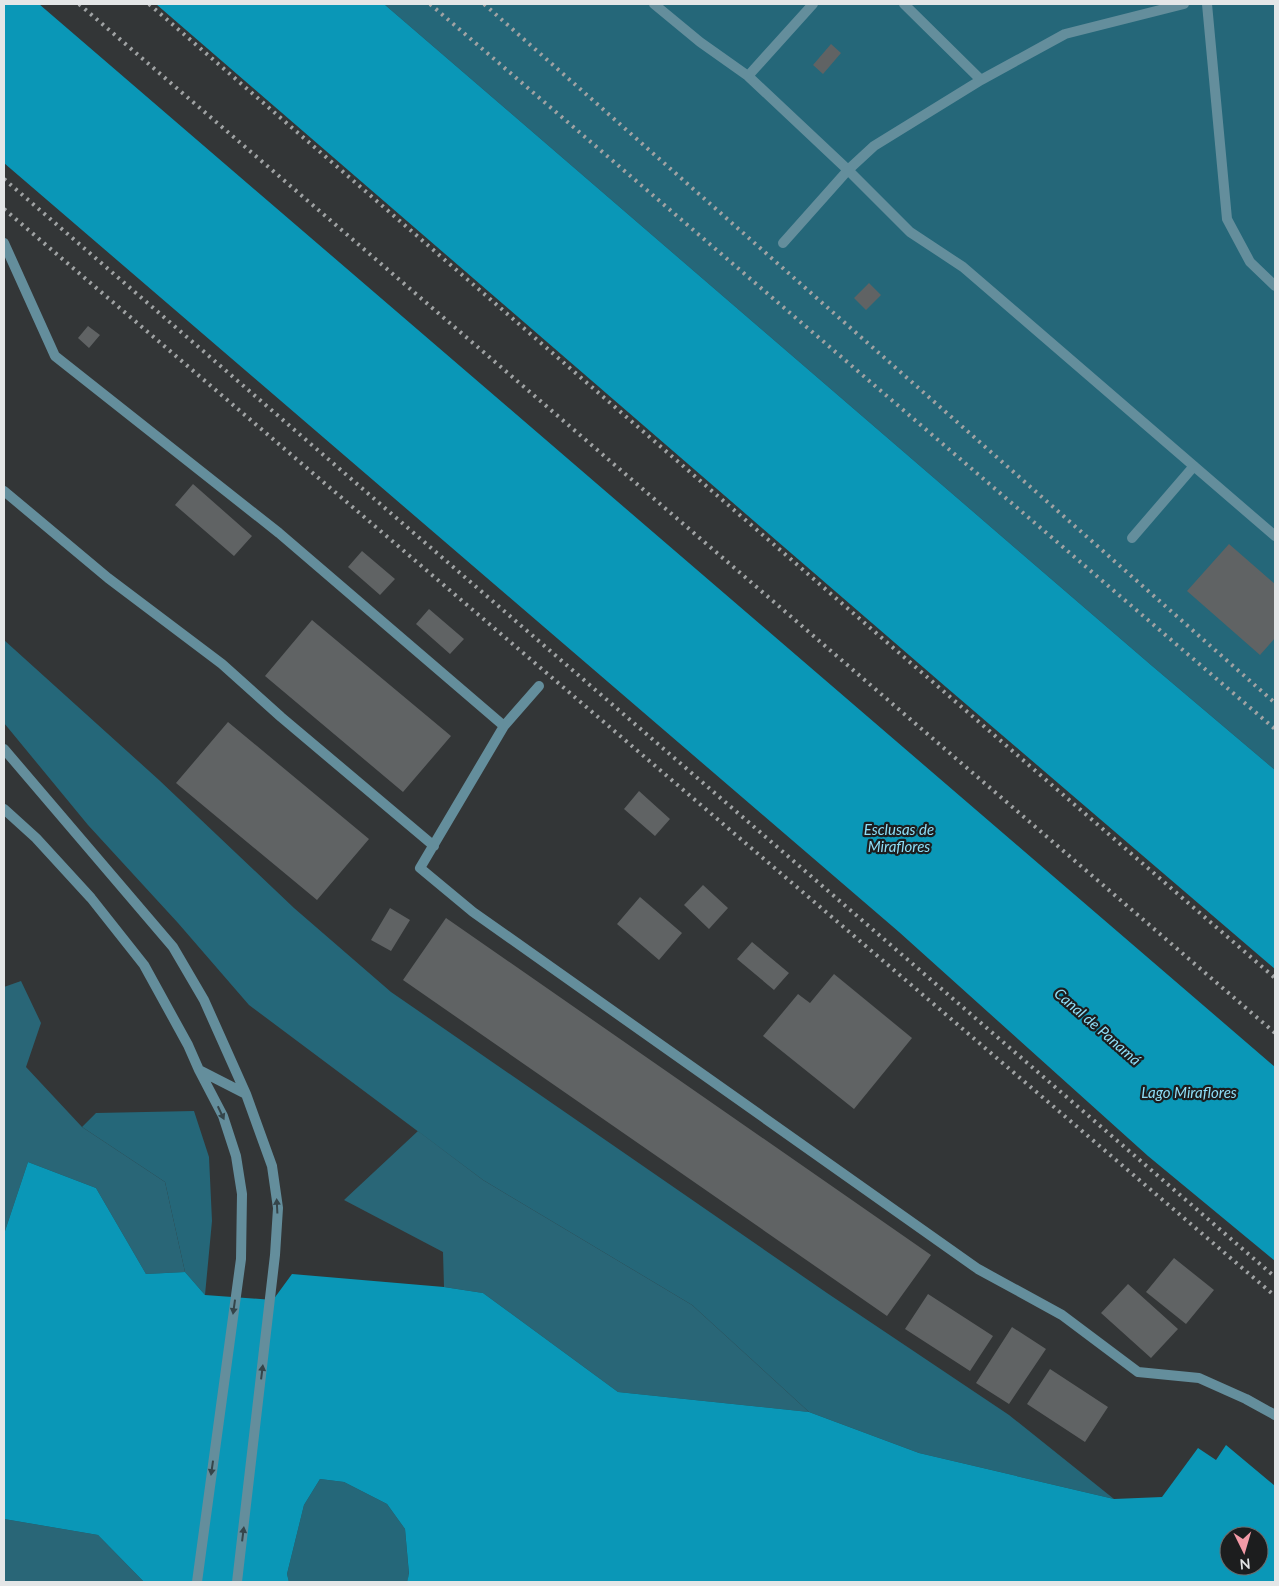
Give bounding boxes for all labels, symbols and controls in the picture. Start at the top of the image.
water label: Esclusas de Miraflores [864,820,934,855]
water label: Canal de Panamá [1051,984,1145,1069]
water label: Lago Miraflores [1141,1083,1237,1101]
one-way arrow [217,1106,225,1120]
one-way arrow [273,1198,281,1214]
one-way arrow [230,1299,238,1315]
one-way arrow [258,1364,266,1380]
one-way arrow [208,1460,216,1476]
one-way arrow [239,1526,247,1542]
north arrow [1219,1526,1269,1576]
text: N [1239,1556,1251,1573]

